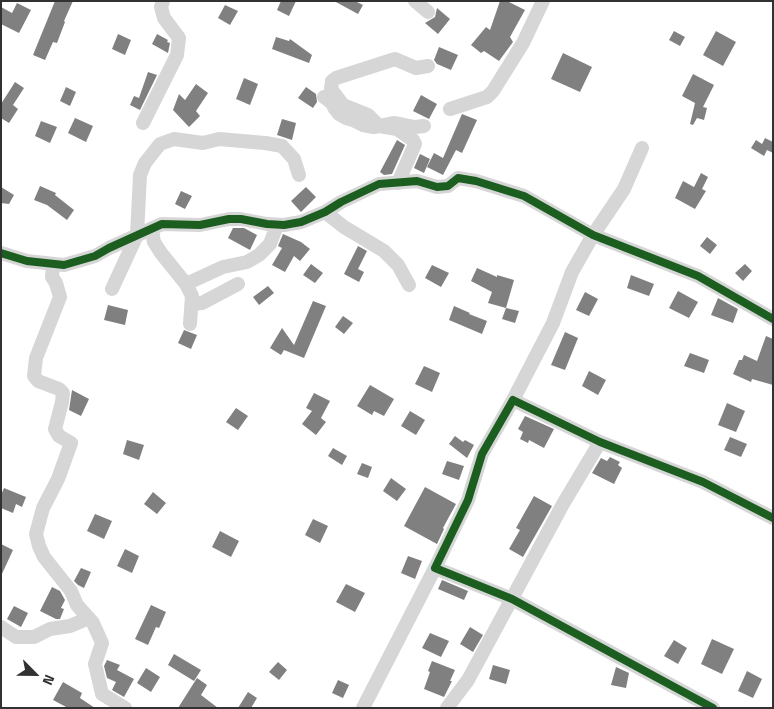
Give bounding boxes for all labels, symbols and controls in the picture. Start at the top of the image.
north arrow [10,649,60,699]
text: N [38,671,61,689]

